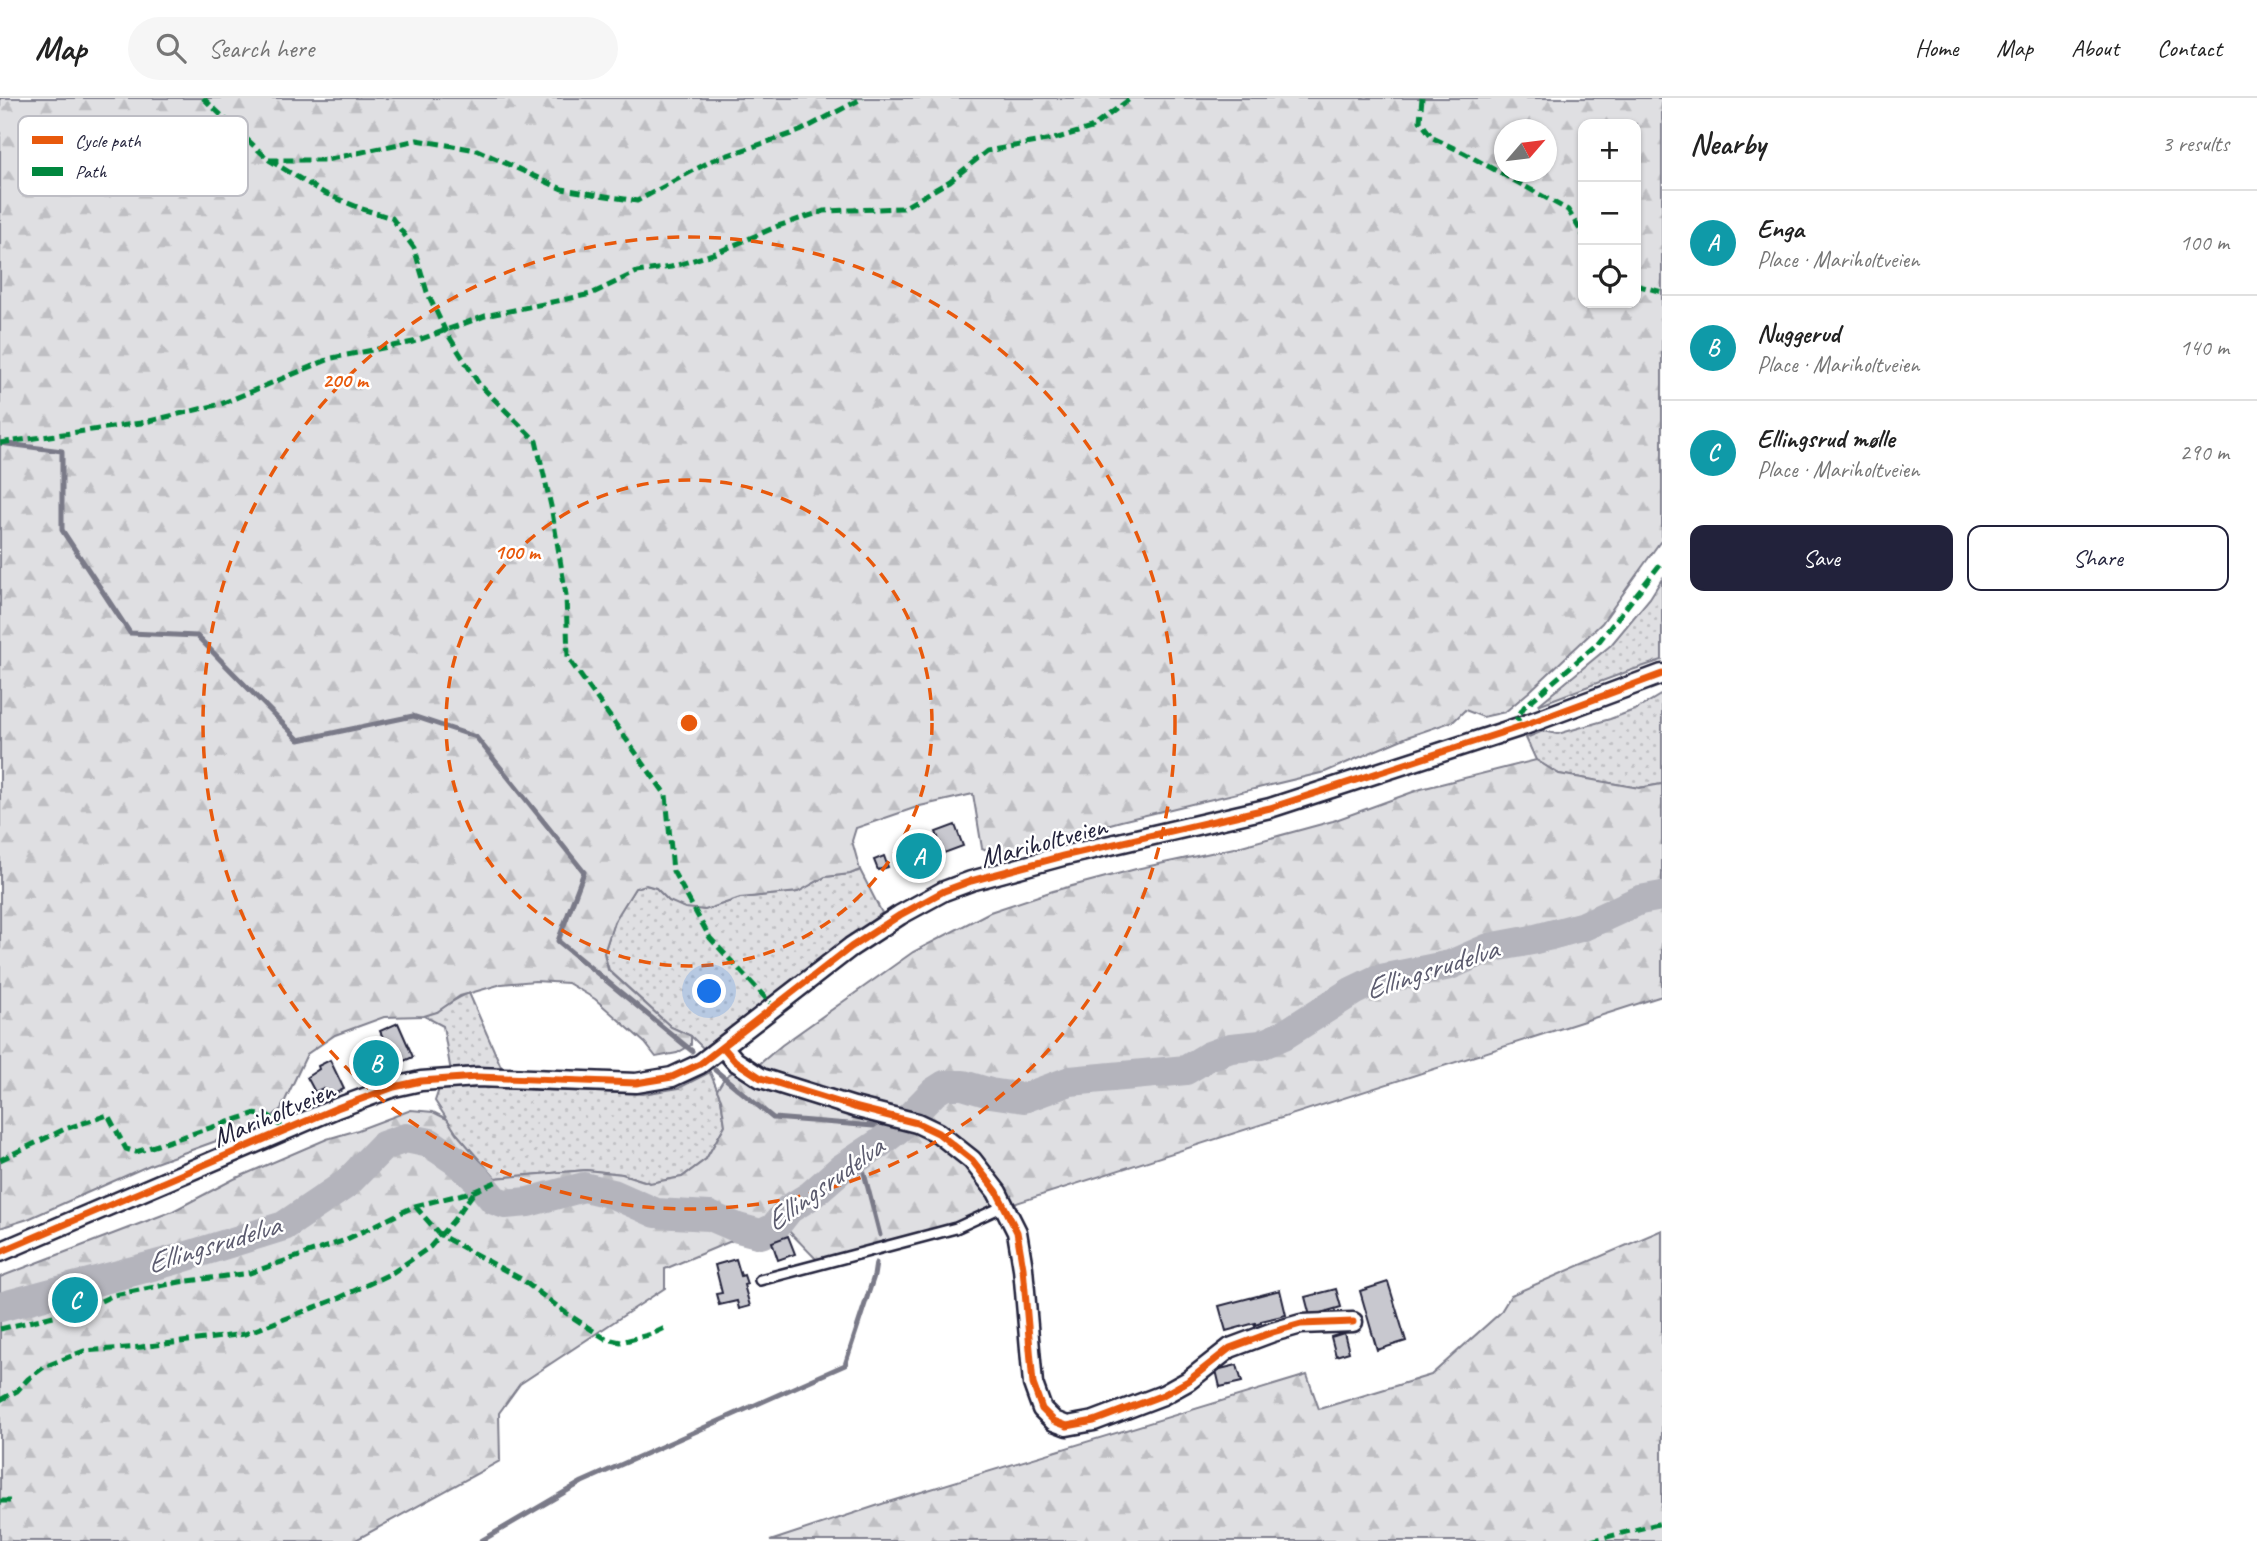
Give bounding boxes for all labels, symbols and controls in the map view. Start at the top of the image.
search box [128,17,618,80]
text: Map [35,27,86,69]
icon: search [152,29,190,67]
text: Search here [208,32,314,65]
text: Home [1915,33,1958,63]
text: Map [1996,33,2033,63]
text: About [2071,33,2119,63]
text: Contact [2157,33,2222,63]
legend [18,116,248,196]
north arrow [1494,119,1557,182]
map controls [1578,119,1641,308]
button: + [1578,119,1641,182]
text: Nearby [1690,125,1766,163]
text: Cycle path [75,129,141,153]
text: 3 results [2162,129,2229,158]
text: Path [75,160,108,184]
button: − [1578,182,1641,245]
text: Enga [1757,212,1804,245]
text: A [1707,228,1719,257]
text: 100 m [2180,228,2229,257]
button: locate [1578,245,1641,308]
text: Place · Mariholtveien [1757,245,1919,274]
text: Nuggerud [1757,317,1840,350]
text: B [1707,333,1719,362]
text: 140 m [2180,333,2229,362]
text: Place · Mariholtveien [1757,350,1919,379]
text: 200 m [322,367,370,393]
text: Ellingsrud mølle [1757,422,1895,455]
text: C [1708,438,1718,467]
text: 290 m [2180,438,2229,467]
text: Place · Mariholtveien [1757,455,1919,484]
button: Save [1690,525,1953,591]
button: Share [1967,525,2229,591]
text: 100 m [494,539,542,565]
centre of rings [677,711,701,735]
street label: Mariholtveien [976,807,1112,875]
pin: A [896,830,942,882]
water label: Ellingsrudelva [1360,929,1505,1008]
your location [692,974,726,1008]
pin: B [353,1037,399,1089]
street label: Mariholtveien [207,1071,341,1155]
water label: Ellingsrudelva [757,1127,893,1240]
water label: Ellingsrudelva [142,1205,287,1282]
pin: C [52,1274,98,1326]

